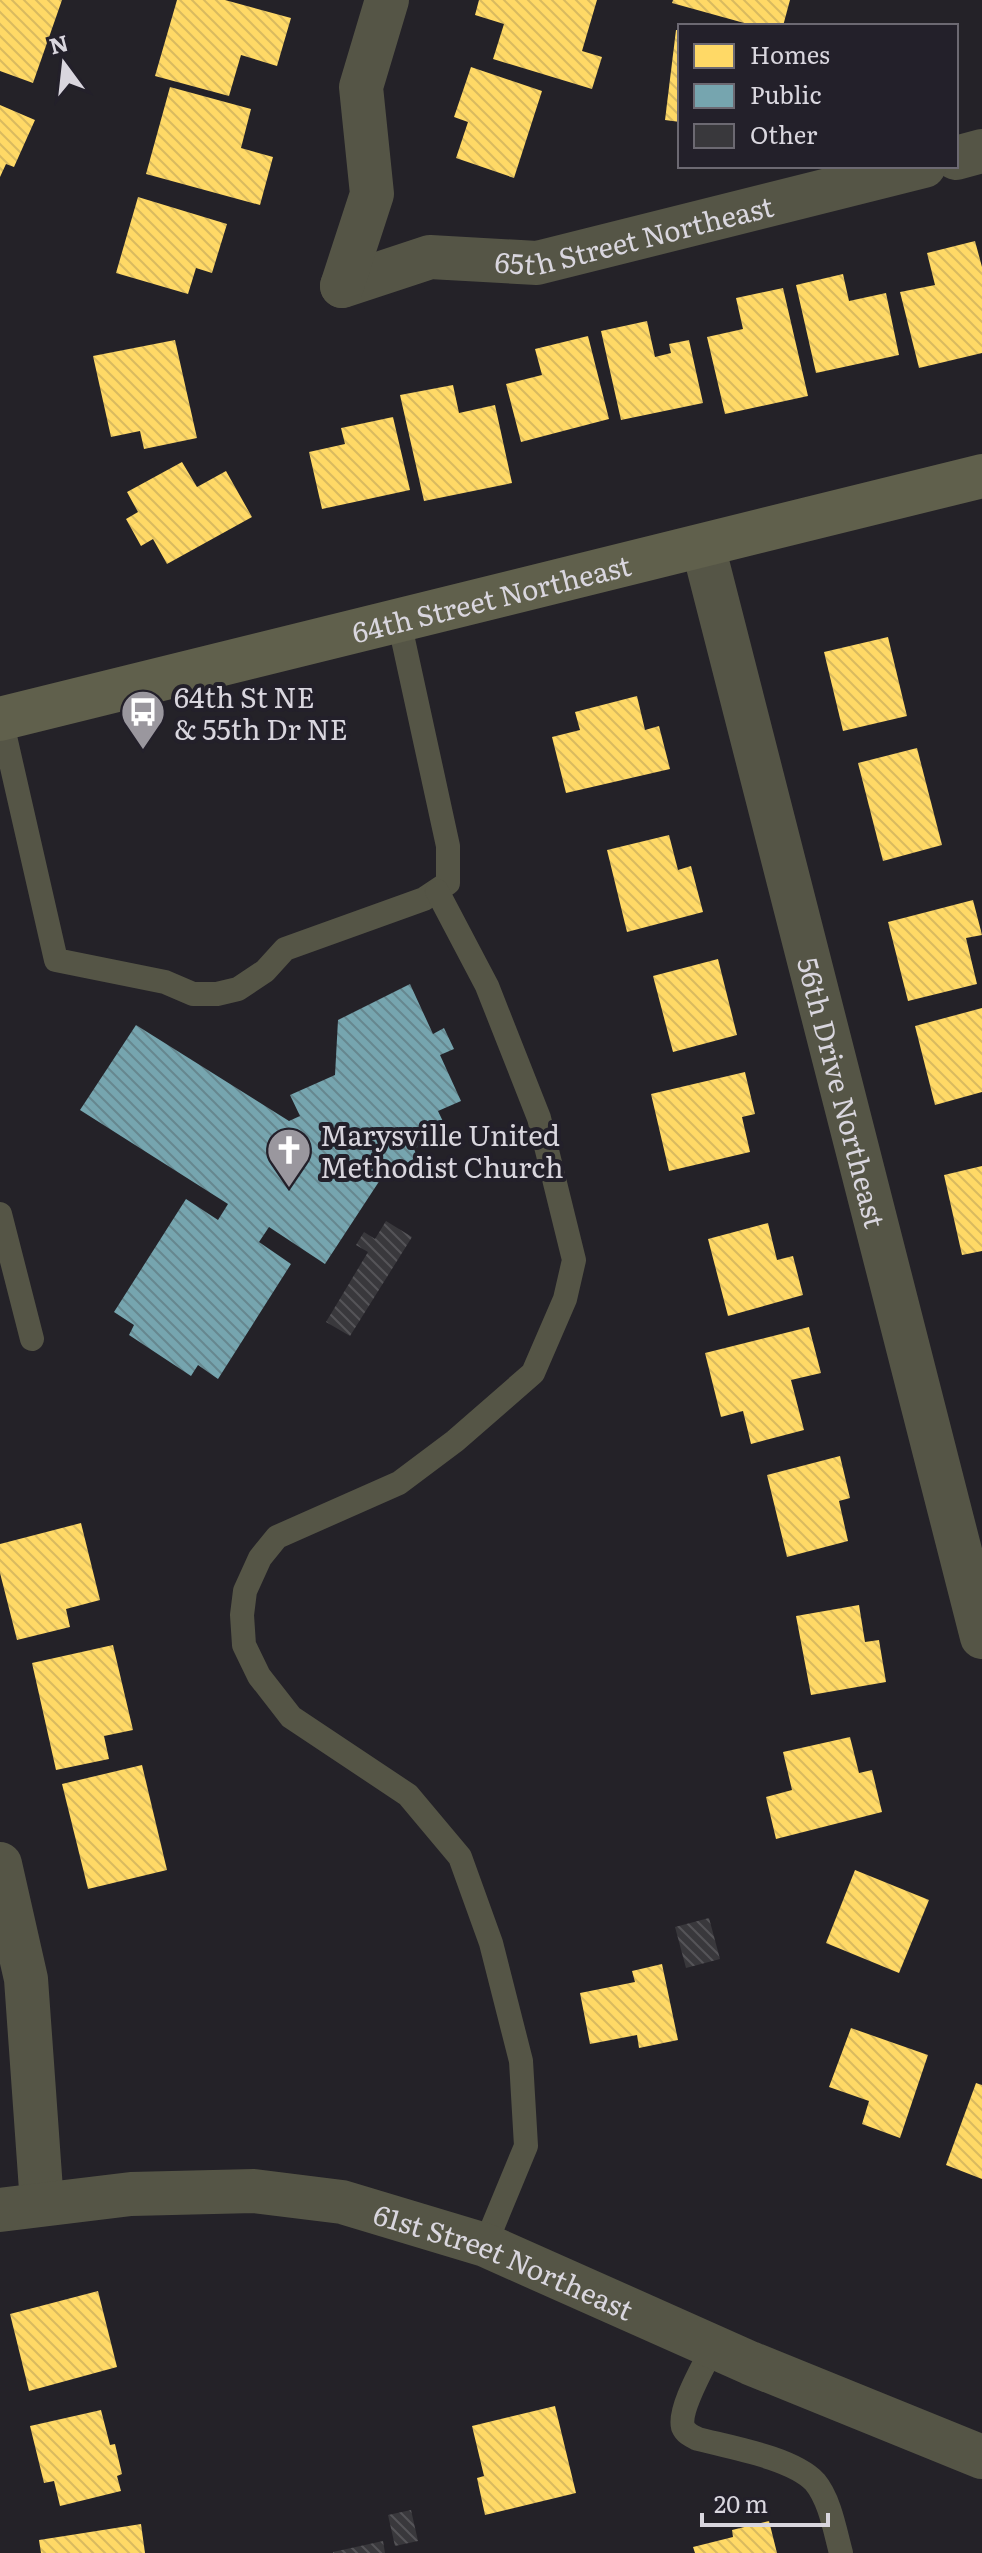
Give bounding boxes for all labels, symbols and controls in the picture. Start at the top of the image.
north arrow [24,24,104,104]
legend [678,24,958,168]
text: N [45,25,72,62]
text: Homes [750,36,830,71]
text: Public [750,76,821,111]
text: Other [750,116,818,151]
street label: 65th Street Northeast [494,184,778,284]
street label: 64th Street Northeast [347,543,636,652]
place label: 64th St NE & 55th Dr NE [174,675,348,749]
bus stop icon: 64th St NE & 55th Dr NE [119,688,167,751]
street label: 56th Drive Northeast [788,953,898,1233]
place label: Marysville United Methodist Church [320,1113,564,1187]
church icon: Marysville United Methodist Church [265,1126,313,1189]
street label: 61st Street Northeast [369,2192,641,2330]
scale bar [702,2477,828,2527]
text: 20 m [714,2485,768,2520]

